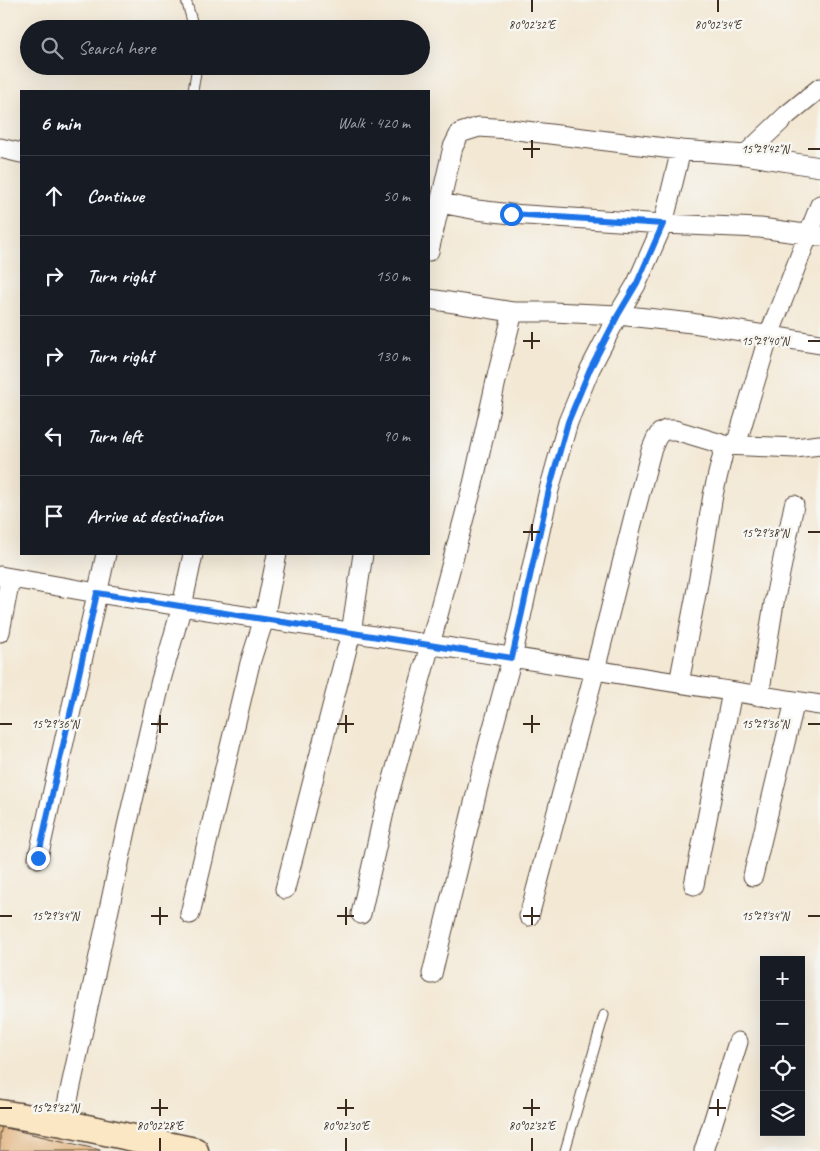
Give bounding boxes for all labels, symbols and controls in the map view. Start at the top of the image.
text: 80°02'32"E [509,17,557,33]
text: 80°02'34"E [695,17,743,33]
search box [20,20,430,75]
icon: search [38,34,66,62]
text: Search here [78,36,155,60]
text: 6 min [40,110,81,136]
text: Walk · 420 m [338,113,410,133]
text: 15°29'42"N [741,141,790,157]
icon: ahead [40,182,68,210]
text: Continue [87,184,144,208]
text: 50 m [383,186,410,206]
route start [500,203,523,226]
icon: right [40,262,68,290]
text: Turn right [87,264,154,288]
text: 150 m [376,266,410,286]
text: 15°29'40"N [741,333,790,349]
icon: right [40,342,68,370]
text: Turn right [87,344,154,368]
text: 130 m [376,346,410,366]
icon: left [40,422,68,450]
text: Turn left [87,424,142,448]
text: 90 m [383,426,410,446]
icon: arrive [40,502,68,530]
text: Arrive at destination [87,504,223,528]
text: 15°29'38"N [741,525,790,541]
text: 15°29'36"N [31,716,80,732]
text: 15°29'36"N [741,716,790,732]
route end [27,847,50,870]
text: 15°29'34"N [31,908,80,924]
text: 15°29'34"N [741,908,790,924]
map controls [760,956,805,1136]
button: + [760,956,805,1001]
button: − [760,1001,805,1046]
button: locate [760,1046,805,1091]
button: layers [760,1091,805,1136]
text: 15°29'32"N [31,1100,80,1116]
text: 80°02'28"E [137,1118,185,1134]
text: 80°02'30"E [323,1118,371,1134]
text: 80°02'32"E [509,1118,557,1134]

